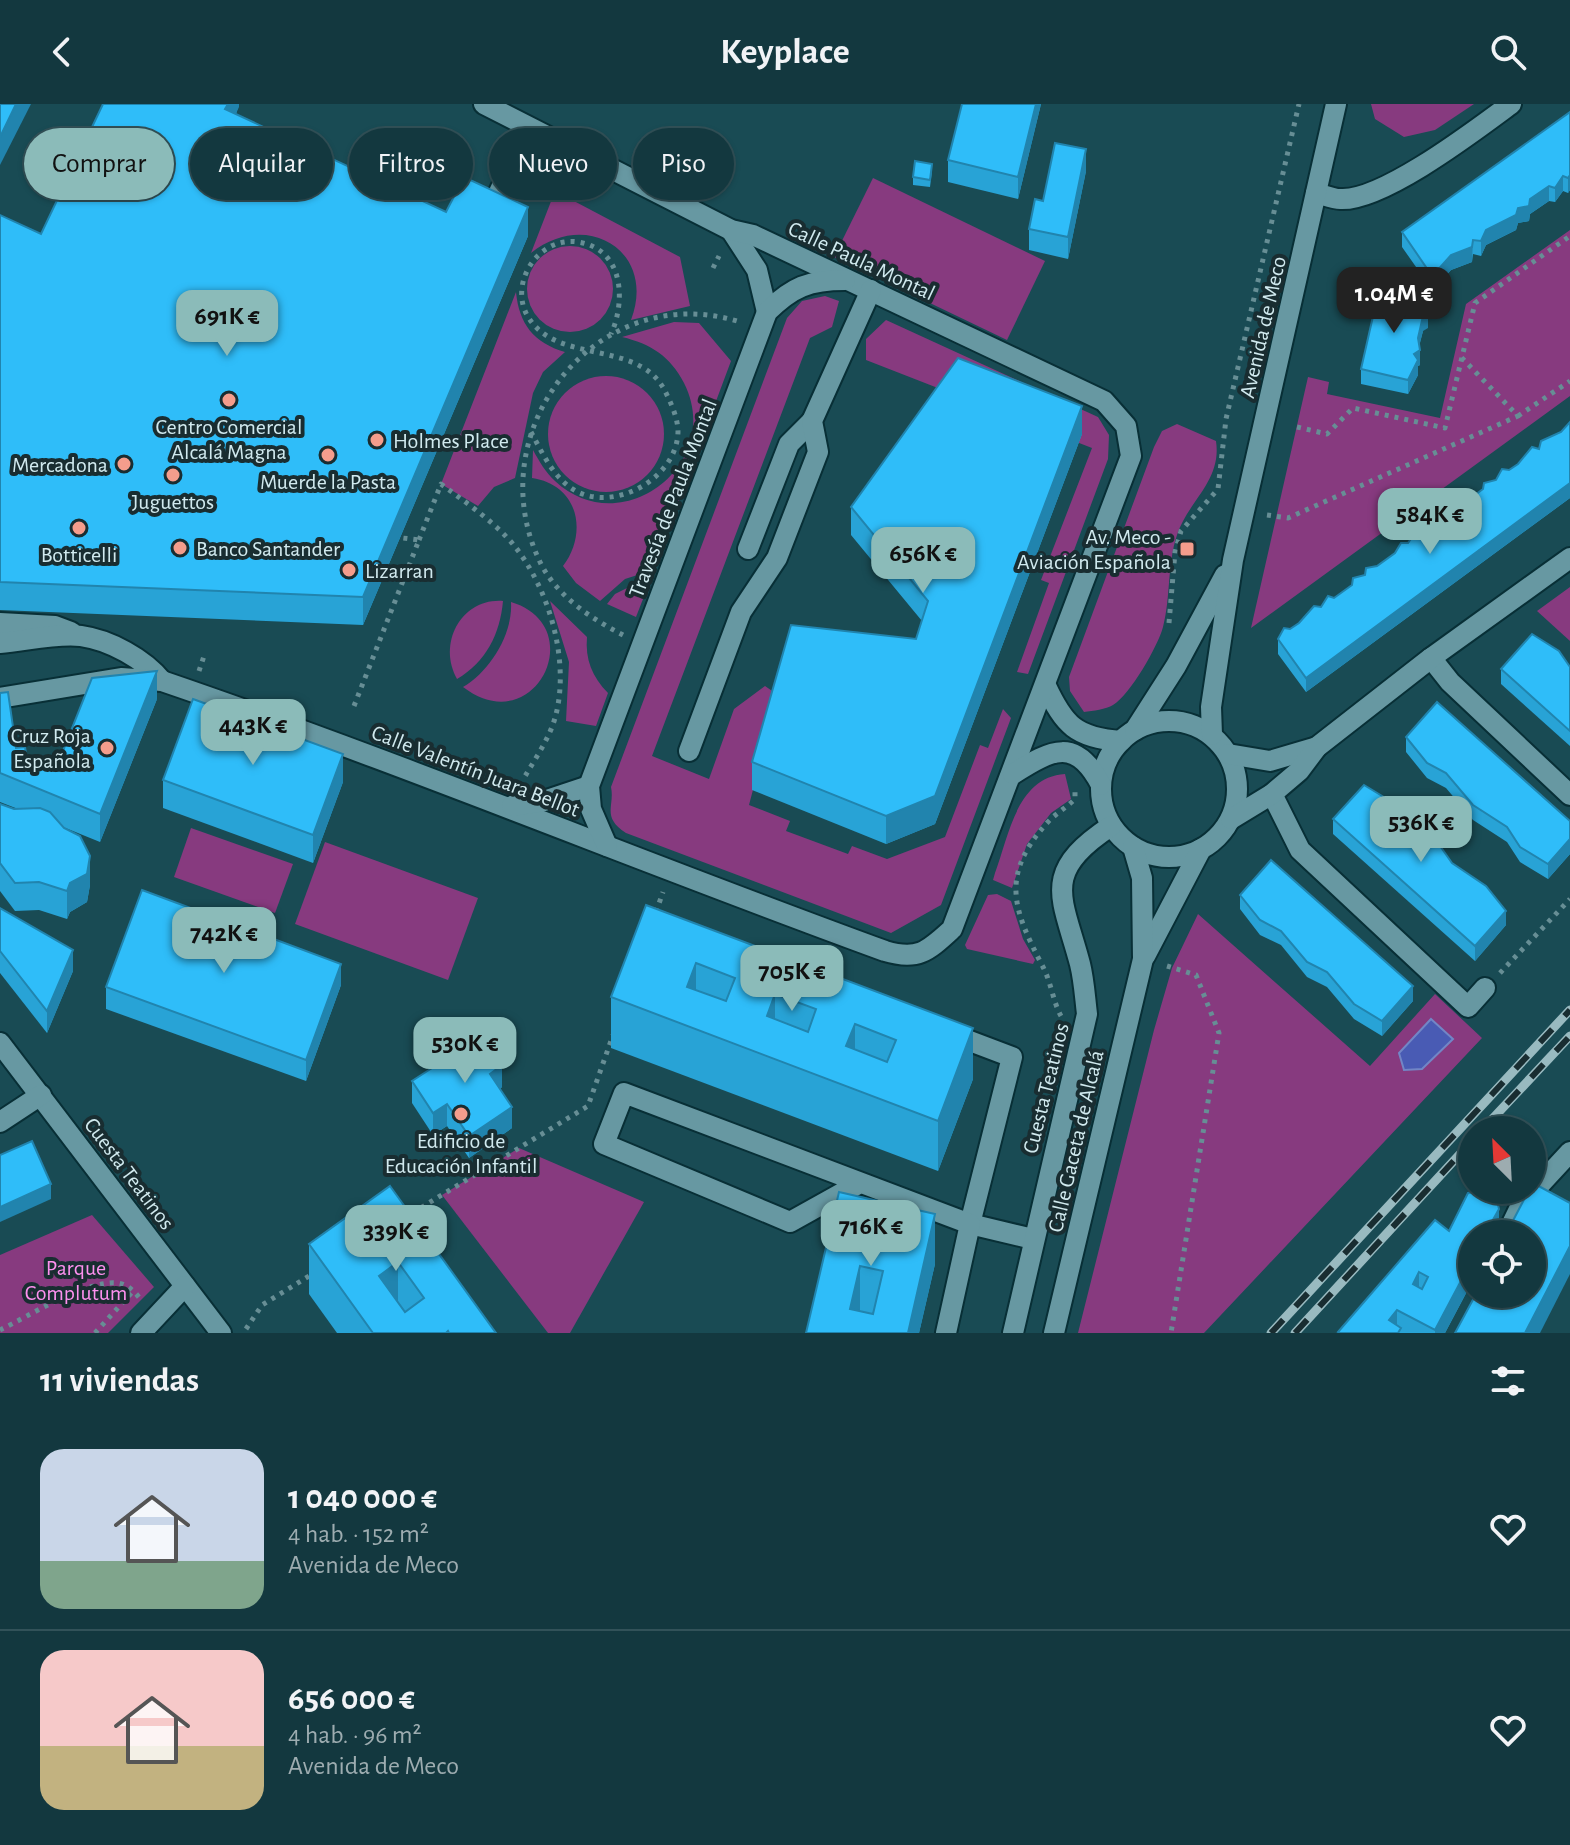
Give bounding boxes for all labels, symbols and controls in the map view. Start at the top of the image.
icon: back [40,30,84,74]
icon: search [1486,30,1530,74]
text: Keyplace [720,34,850,70]
chip: Comprar [24,128,174,200]
chip: Alquilar [190,128,333,200]
chip: Filtros [349,128,473,200]
chip: Nuevo [489,128,617,200]
chip: Piso [633,128,734,200]
street label: Calle Paula Montal [785,217,938,305]
street label: Avenida de Meco [1236,254,1290,400]
pin: 1.04M € [1320,267,1468,335]
text: 1.04M € [1355,280,1433,306]
pin: 691K € [162,290,292,358]
text: 691K € [194,303,260,329]
marker: Centro Comercial Alcalá Magna [220,391,238,409]
street label: Travesía de Paula Montal [625,396,721,601]
place label: Centro Comercial Alcalá Magna [156,416,302,463]
place label: Holmes Place [393,430,509,452]
marker: Holmes Place [368,431,386,449]
marker: Muerde la Pasta [319,446,337,464]
place label: Mercadona [12,454,108,476]
marker: Mercadona [115,455,133,473]
marker: Juguettos [164,466,182,484]
place label: Muerde la Pasta [260,471,396,493]
pin: 584K € [1365,488,1495,556]
place label: Juguettos [132,491,214,513]
text: 584K € [1396,501,1464,527]
marker: Botticelli [70,519,88,537]
place label: Av. Meco - Aviación Española [1017,526,1171,573]
pin: 656K € [858,527,988,595]
place label: Banco Santander [196,538,340,560]
marker: Banco Santander [171,539,189,557]
text: 656K € [889,540,957,566]
marker: Av. Meco - Aviación Española [1178,540,1196,558]
place label: Botticelli [41,544,117,566]
place label: Lizarran [365,560,434,582]
marker: Lizarran [340,561,358,579]
pin: 443K € [188,699,318,767]
text: 443K € [219,712,287,738]
street label: Calle Valentín Juara Bellot [369,721,583,821]
place label: Cruz Roja Española [11,725,91,772]
marker: Cruz Roja Española [98,739,116,757]
pin: 536K € [1356,796,1486,864]
text: 536K € [1388,809,1454,835]
pin: 742K € [159,907,289,975]
text: 742K € [190,920,258,946]
pin: 705K € [727,945,857,1013]
text: 705K € [758,958,826,984]
pin: 530K € [400,1017,530,1085]
street label: Cuesta Teatinos [1019,1021,1073,1156]
text: 530K € [431,1030,499,1056]
street label: Calle Gaceta de Alcalá [1044,1048,1108,1234]
marker: Edificio de Educación Infantil [452,1105,470,1123]
street label: Cuesta Teatinos [80,1114,178,1234]
north arrow [1458,1116,1546,1204]
map controls [1458,1116,1546,1308]
place label: Edificio de Educación Infantil [385,1130,537,1177]
pin: 716K € [806,1200,936,1268]
pin: 339K € [331,1205,461,1273]
text: 716K € [839,1213,903,1239]
text: 339K € [363,1218,429,1244]
button: locate [1458,1220,1546,1308]
park label: Parque Complutum [25,1257,127,1304]
icon: filters [1486,1359,1530,1403]
text: 11 viviendas [40,1364,199,1398]
icon: home [104,1481,200,1577]
text: 1 040 000 € [288,1481,437,1515]
icon: heart [1486,1507,1530,1551]
text: 4 hab. · 152 m² [288,1521,429,1547]
text: Avenida de Meco [288,1552,459,1578]
icon: home [104,1682,200,1778]
text: 656 000 € [288,1682,415,1716]
icon: heart [1486,1708,1530,1752]
text: 4 hab. · 96 m² [288,1722,422,1748]
text: Avenida de Meco [288,1753,459,1779]

